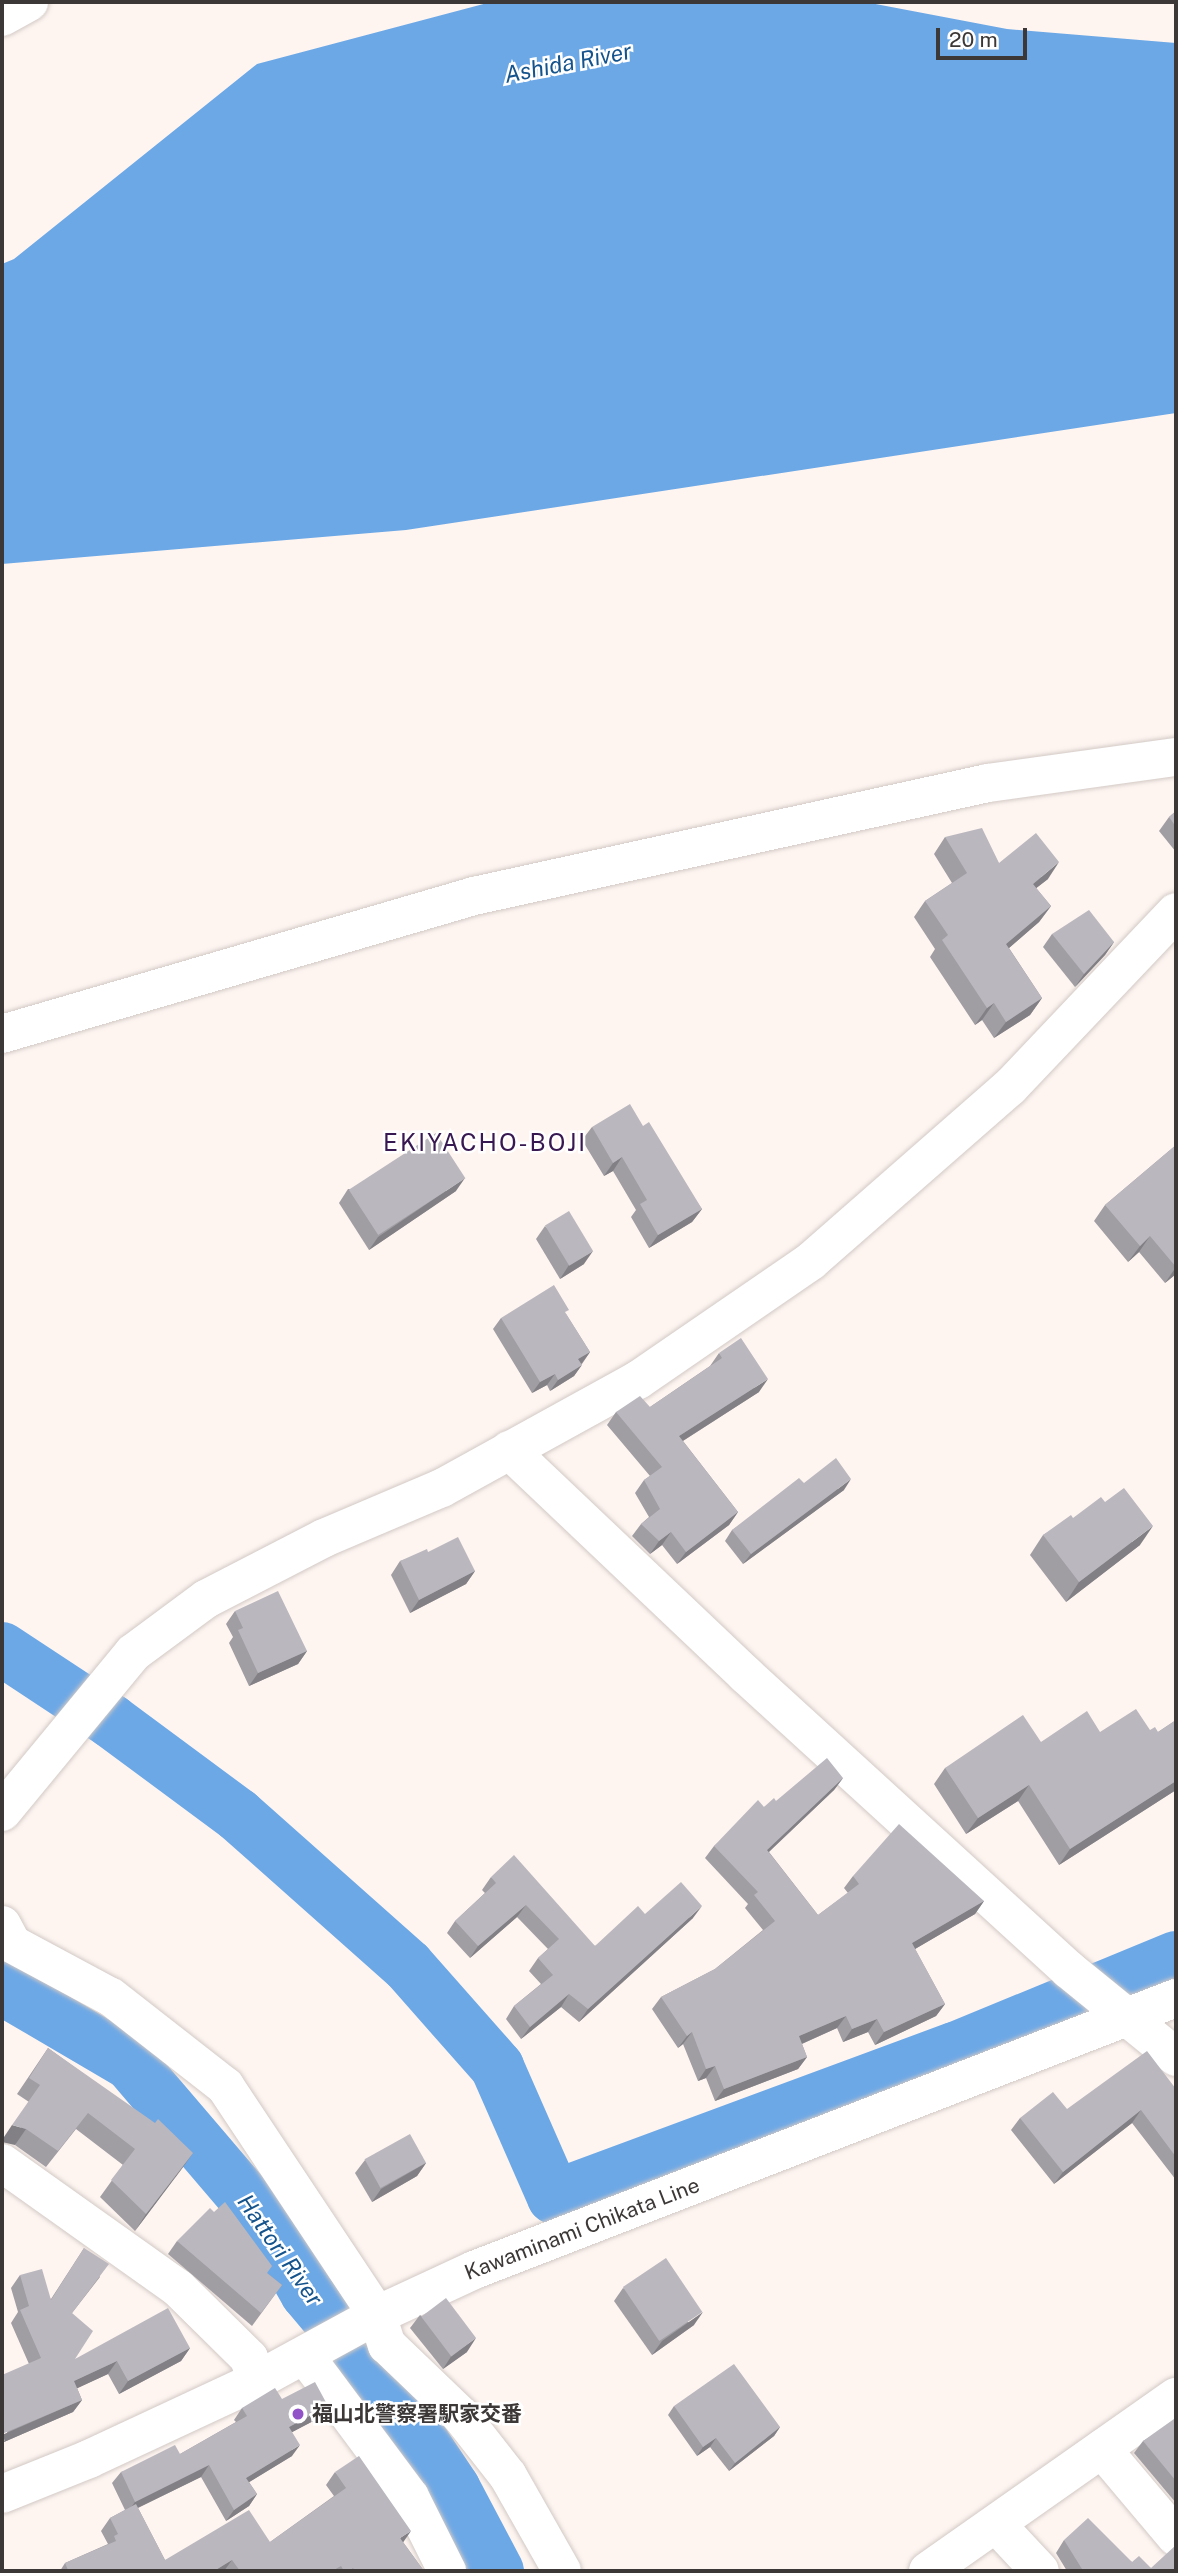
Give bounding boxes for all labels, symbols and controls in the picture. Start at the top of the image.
scale bar [940,14,1031,58]
text: 20 m [949,27,998,52]
water label: Ashida River [502,37,634,89]
district label: EKIYACHO-BOJI [385,1129,585,1157]
street label: Kawaminami Chikata Line [461,2172,703,2286]
water label: Hattori River [232,2189,328,2311]
place label: 福山北警察署駅家交番 [312,2401,522,2427]
marker: 福山北警察署駅家交番 [290,2406,306,2422]

